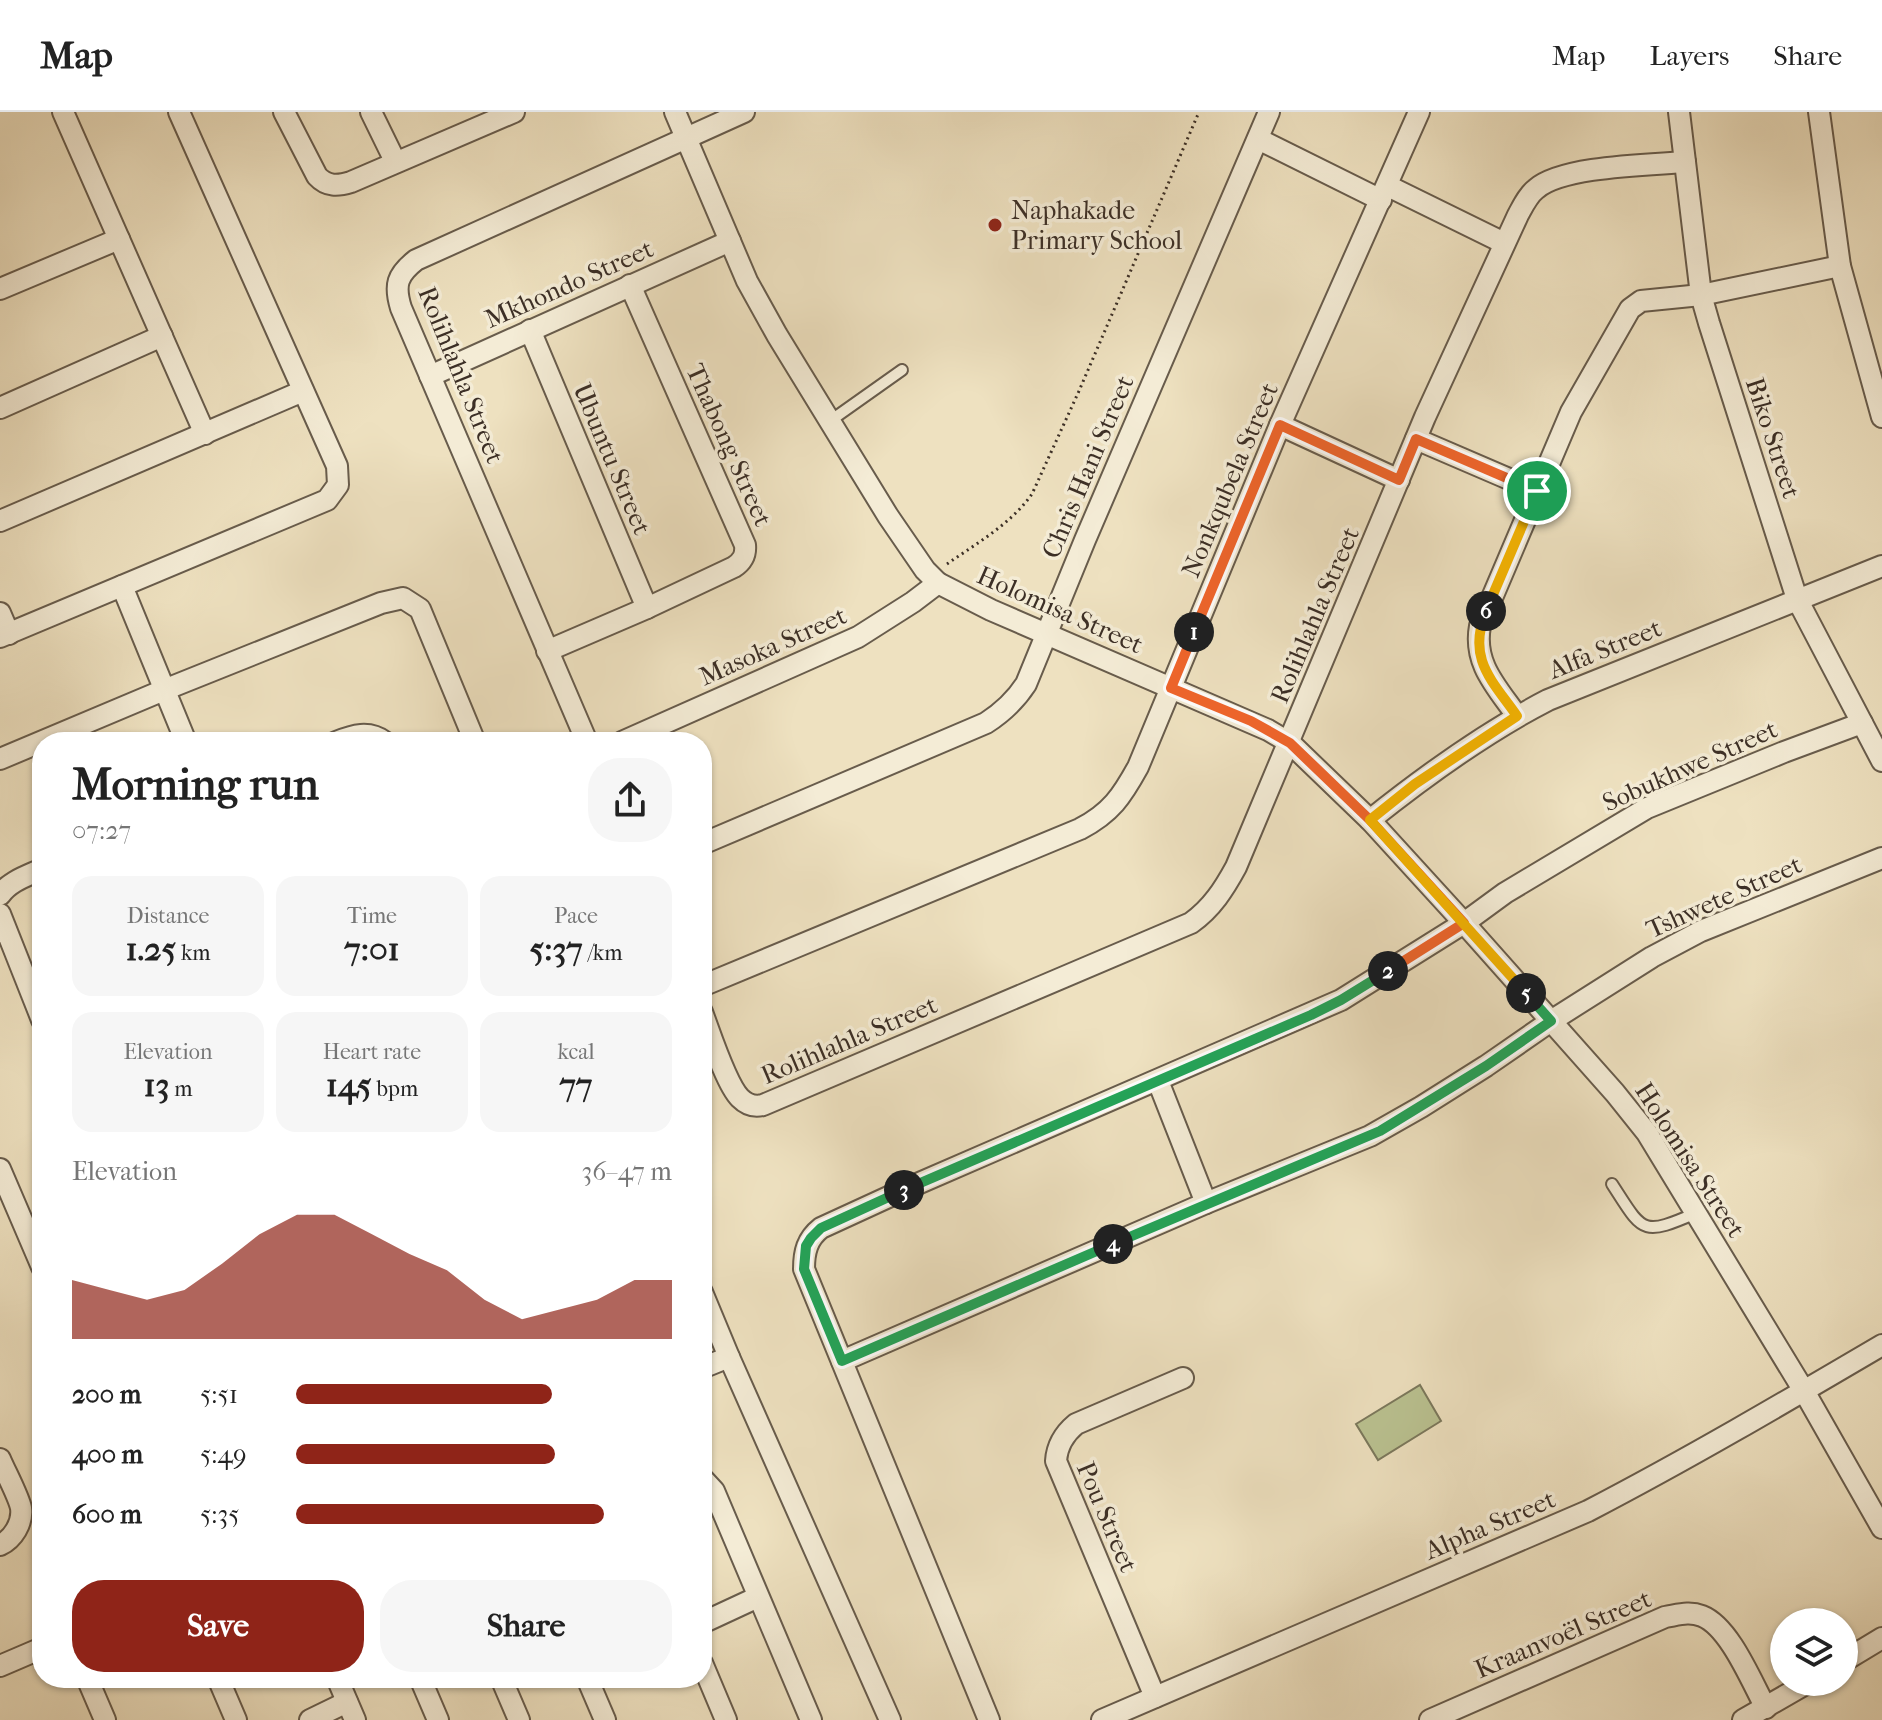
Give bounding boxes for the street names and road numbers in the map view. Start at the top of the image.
street label: Mkhondo Street [480,233,659,335]
street label: Rolihlahla Street [411,282,511,469]
street label: Thabong Street [679,359,779,532]
street label: Chris Hani Street [1036,370,1141,563]
street label: Biko Street [1739,374,1807,503]
street label: Nonkqubela Street [1175,377,1285,582]
street label: Ubuntu Street [566,379,658,540]
street label: Rolihlahla Street [1264,522,1366,708]
street label: Holomisa Street [972,560,1148,661]
street label: Masoka Street [695,599,852,692]
street label: Alfa Street [1543,612,1667,686]
street label: Sobukhwe Street [1598,713,1783,818]
street label: Tshwete Street [1641,849,1807,945]
street label: Rolihlahla Street [756,989,942,1091]
street label: Holomisa Street [1628,1077,1752,1244]
street label: Pou Street [1070,1457,1144,1578]
street label: Alpha Street [1419,1483,1561,1567]
street label: Kraanvoël Street [1470,1583,1656,1685]

